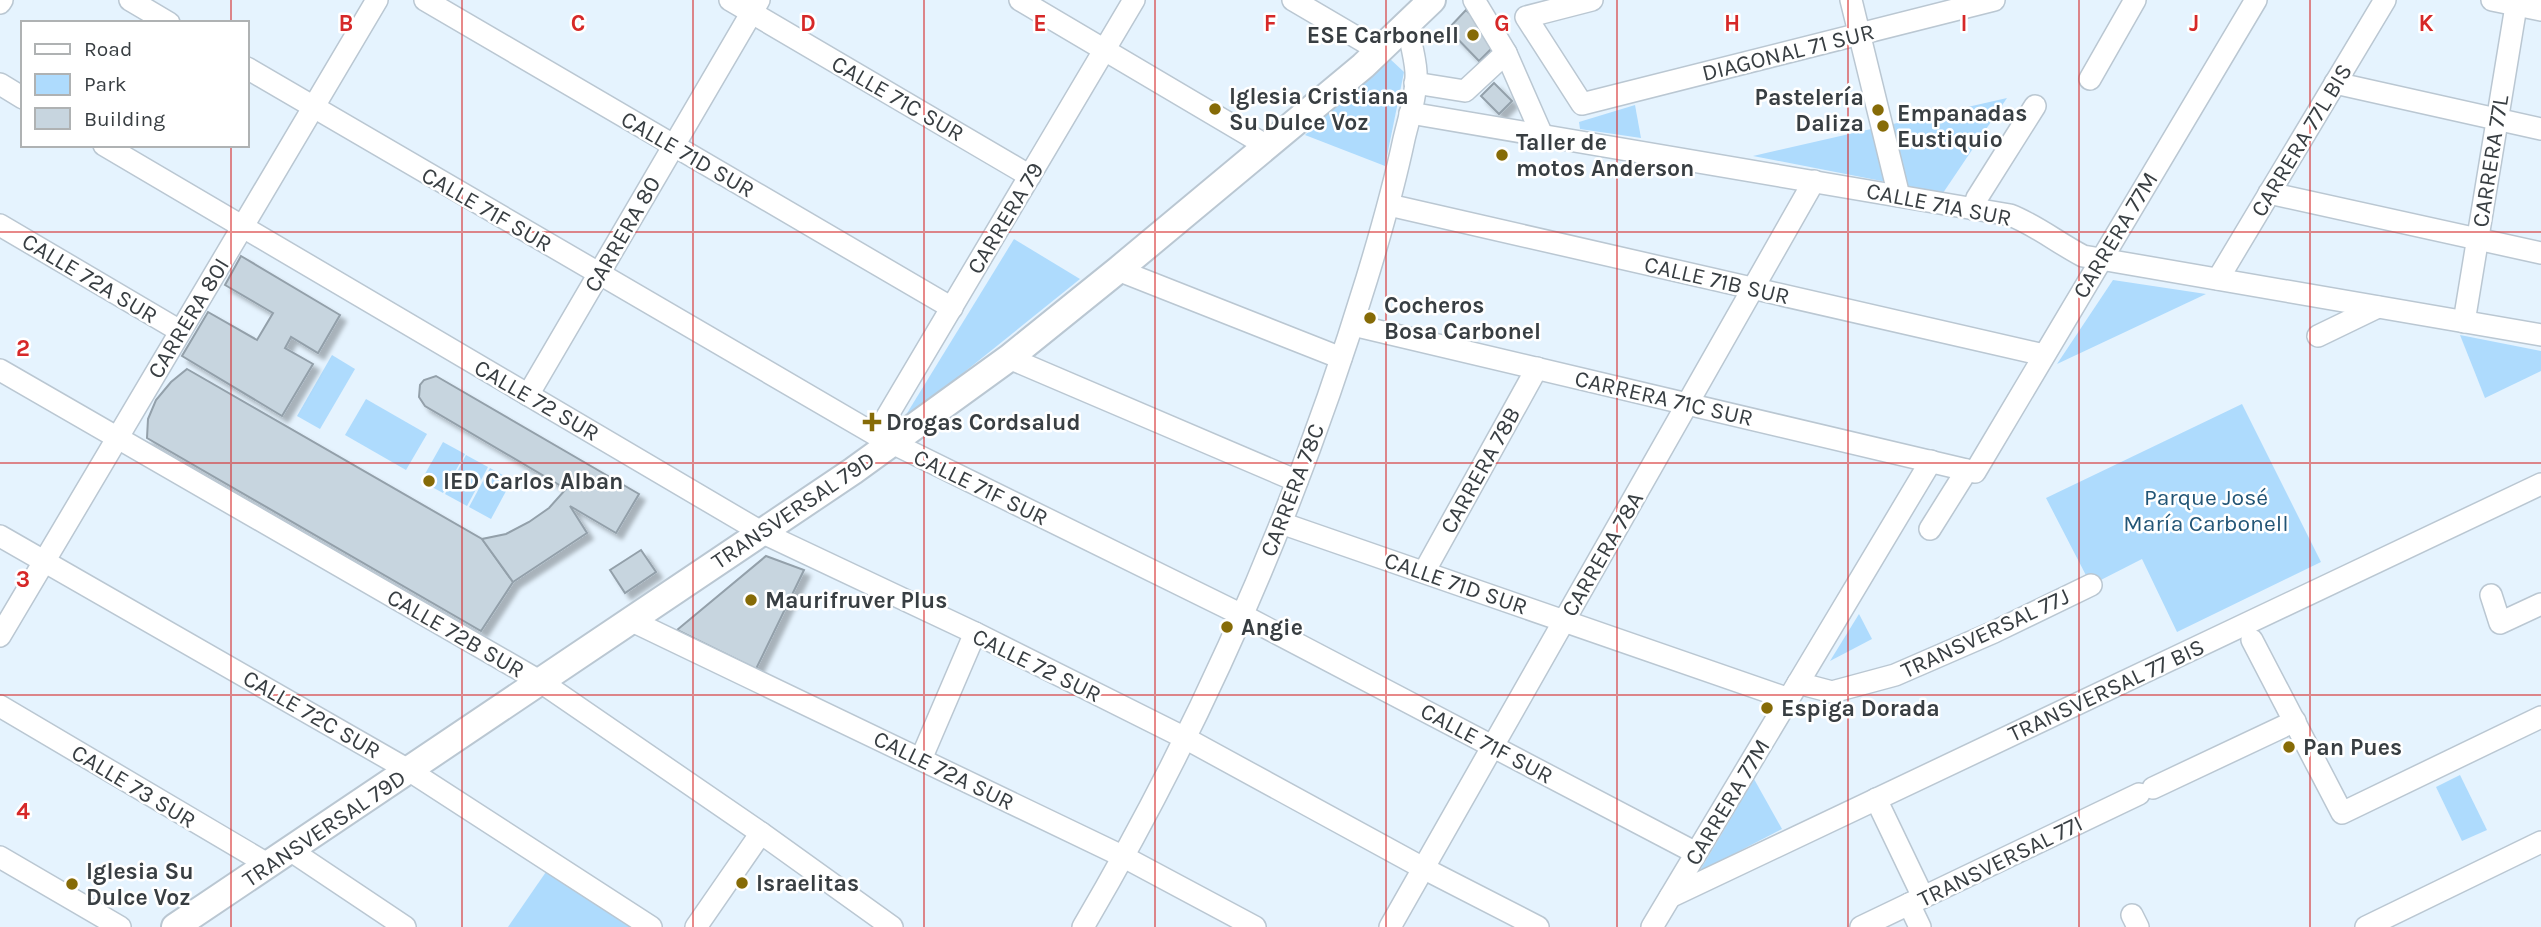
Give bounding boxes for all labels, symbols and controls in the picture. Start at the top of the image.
text: B [339,10,353,37]
text: C [571,10,585,37]
text: D [800,10,816,37]
text: E [1033,10,1047,37]
text: F [1264,10,1276,37]
text: G [1494,10,1510,37]
text: H [1724,10,1740,37]
text: I [1960,10,1968,37]
text: J [2189,10,2199,37]
text: K [2418,10,2434,37]
street label: DIAGONAL 71 SUR [1699,18,1877,87]
legend [21,21,248,147]
place label: ESE Carbonell [1307,22,1459,49]
marker: ESE Carbonell [1465,27,1481,43]
text: Road [84,37,132,61]
street label: CALLE 71C SUR [827,50,969,147]
street label: CARRERA 77L BIS [2245,59,2358,222]
text: Park [84,72,127,96]
place label: Iglesia Cristiana Su Dulce Voz [1229,83,1409,136]
place label: Pastelería Daliza [1755,84,1864,137]
street label: CARRERA 77L [2467,93,2514,229]
place label: Empanadas Eustiquio [1897,100,2027,153]
marker: Iglesia Cristiana Su Dulce Voz [1207,101,1223,117]
marker: Pastelería Daliza [1870,102,1886,118]
street label: CALLE 71D SUR [616,105,759,203]
text: Building [84,107,165,131]
marker: Empanadas Eustiquio [1875,118,1891,134]
place label: Taller de motos Anderson [1516,129,1694,182]
marker: Taller de motos Anderson [1494,147,1510,163]
street label: CARRERA 79 [962,158,1049,279]
street label: CALLE 71F SUR [417,161,557,258]
street label: CARRERA 77M [2067,167,2164,303]
street label: CARRERA 80 [578,172,666,297]
street label: CALLE 71A SUR [1864,177,2014,232]
street label: CALLE 72A SUR [17,227,162,329]
street label: CALLE 71B SUR [1642,251,1792,310]
street label: CARRERA 80I [142,253,235,383]
place label: Cocheros Bosa Carbonel [1384,292,1541,345]
marker: Cocheros Bosa Carbonel [1362,310,1378,326]
text: 2 [16,335,30,362]
street label: CALLE 72 SUR [469,354,604,447]
street label: CARRERA 71C SUR [1572,365,1756,432]
street label: CARRERA 78B [1435,402,1526,538]
place label: Drogas Cordsalud [886,409,1081,436]
marker: Drogas Cordsalud [864,414,880,430]
street label: CARRERA 78C [1255,420,1330,560]
street label: CALLE 71F SUR [909,443,1052,532]
street label: TRANSVERSAL 79D [707,446,880,575]
place label: IED Carlos Alban [443,468,623,495]
marker: IED Carlos Alban [421,473,437,489]
park label: Parque José María Carbonell [2123,484,2289,537]
street label: CARRERA 78A [1556,487,1649,621]
street label: CALLE 71D SUR [1381,546,1531,621]
text: 3 [16,566,30,593]
street label: CALLE 72B SUR [382,583,529,684]
street label: TRANSVERSAL 77J [1897,583,2074,684]
place label: Maurifruver Plus [765,587,947,614]
marker: Maurifruver Plus [743,592,759,608]
place label: Angie [1241,614,1303,641]
marker: Angie [1219,619,1235,635]
street label: CALLE 72 SUR [968,623,1106,708]
street label: TRANSVERSAL 77 BIS [2004,633,2209,748]
street label: CALLE 72C SUR [238,664,385,765]
place label: Espiga Dorada [1781,695,1940,722]
street label: CALLE 71F SUR [1416,697,1558,790]
marker: Espiga Dorada [1759,700,1775,716]
street label: CALLE 72A SUR [869,725,1018,816]
street label: CARRERA 77M [1679,734,1776,870]
place label: Pan Pues [2303,734,2402,761]
street label: CALLE 73 SUR [67,739,201,834]
marker: Pan Pues [2281,739,2297,755]
street label: TRANSVERSAL 79D [238,764,411,893]
text: 4 [16,798,30,825]
street label: TRANSVERSAL 77I [1914,810,2087,913]
place label: Iglesia Su Dulce Voz [86,858,194,911]
place label: Israelitas [756,870,859,897]
marker: Israelitas [734,875,750,891]
marker: Iglesia Su Dulce Voz [64,876,80,892]

